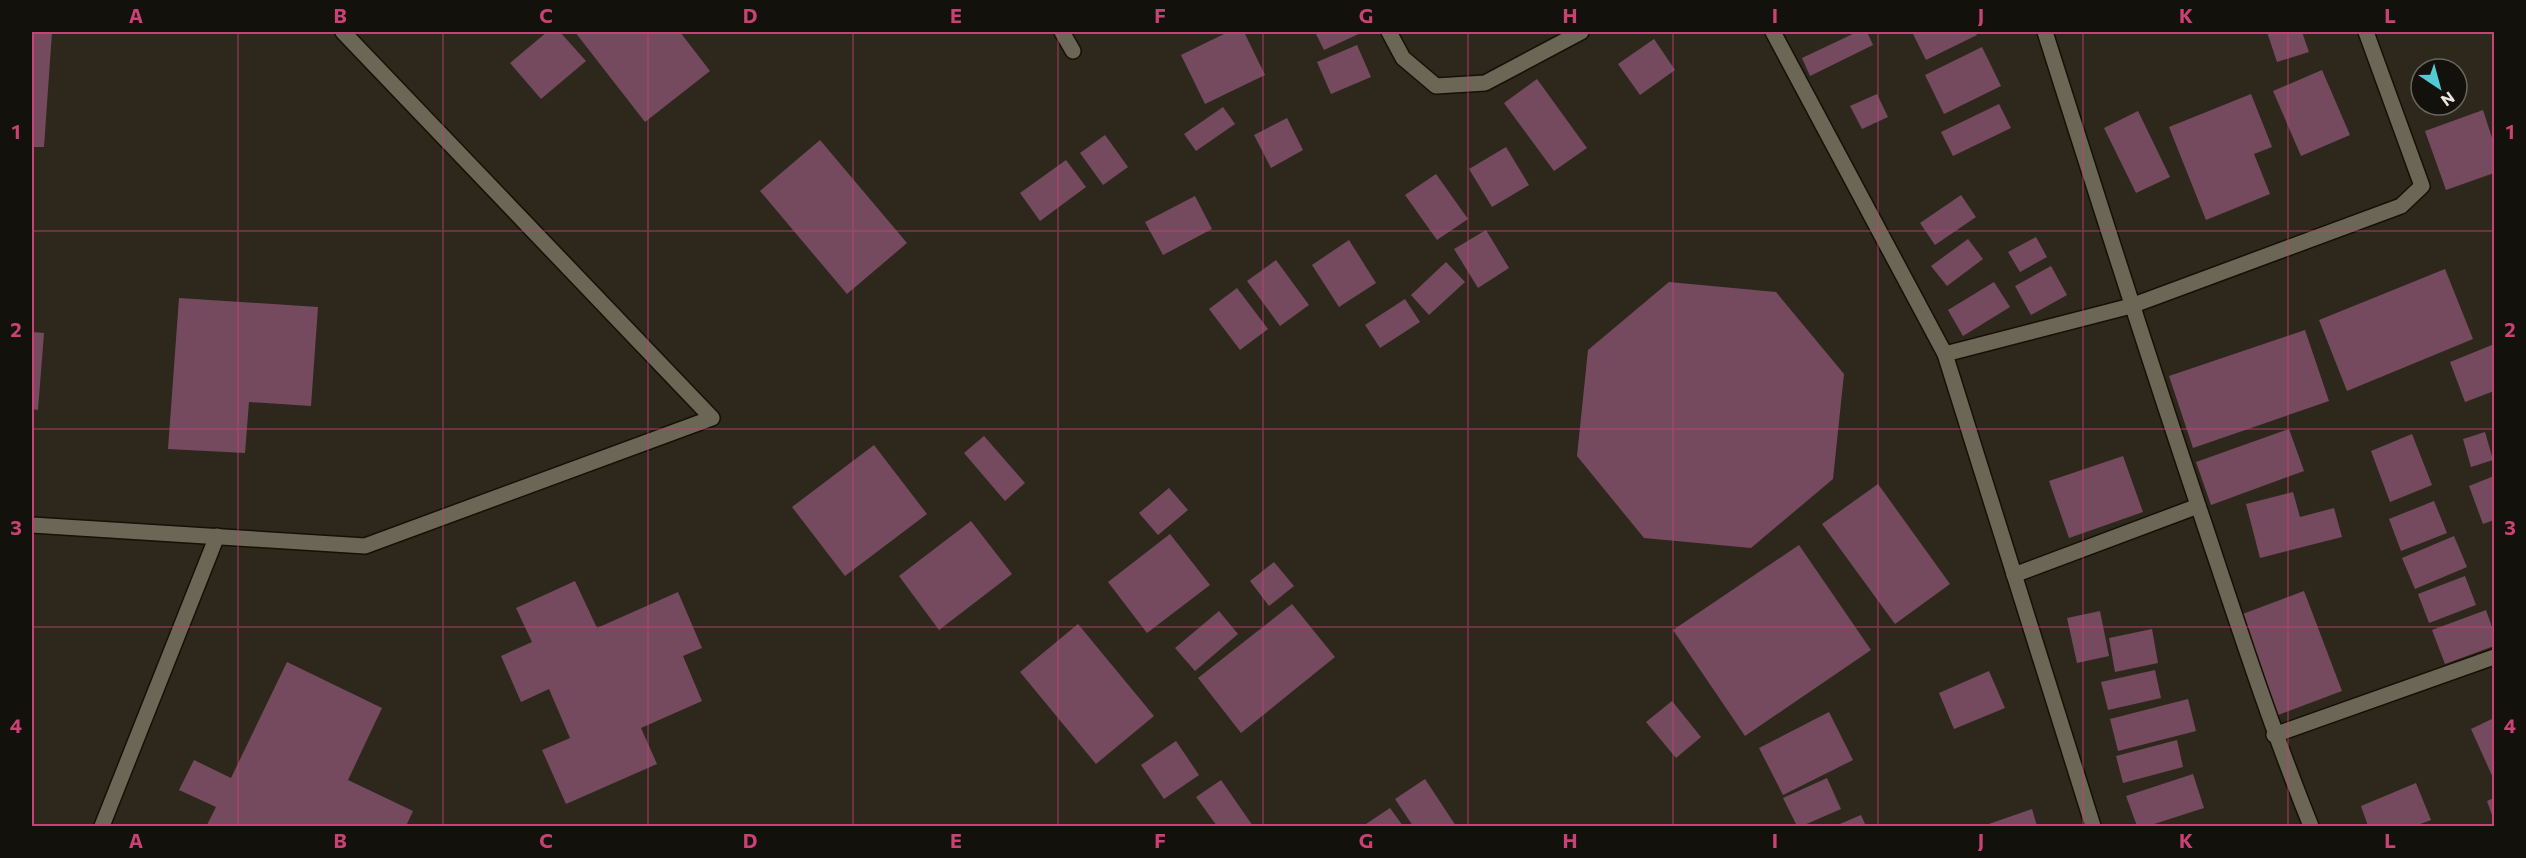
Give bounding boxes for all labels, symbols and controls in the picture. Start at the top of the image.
text: A [129,3,143,27]
text: B [333,3,347,27]
text: C [539,3,553,27]
text: D [743,3,757,27]
text: E [950,3,962,27]
text: F [1154,3,1166,27]
text: G [1359,3,1373,27]
text: H [1563,3,1578,27]
text: I [1772,3,1778,27]
text: J [1978,3,1984,27]
text: K [2179,3,2193,27]
text: L [2384,3,2396,27]
north arrow [2409,57,2469,117]
text: N [2438,88,2459,111]
text: 1 [11,119,21,143]
text: 1 [2505,119,2515,143]
text: 2 [10,317,22,341]
text: 2 [2504,317,2516,341]
text: 3 [10,515,22,539]
text: 3 [2504,515,2516,539]
text: 4 [10,713,22,737]
text: 4 [2504,713,2516,737]
text: A [129,828,143,852]
text: B [333,828,347,852]
text: C [539,828,553,852]
text: D [743,828,757,852]
text: E [950,828,962,852]
text: F [1154,828,1166,852]
text: G [1359,828,1373,852]
text: H [1563,828,1578,852]
text: I [1772,828,1778,852]
text: J [1978,828,1984,852]
text: K [2179,828,2193,852]
text: L [2384,828,2396,852]

